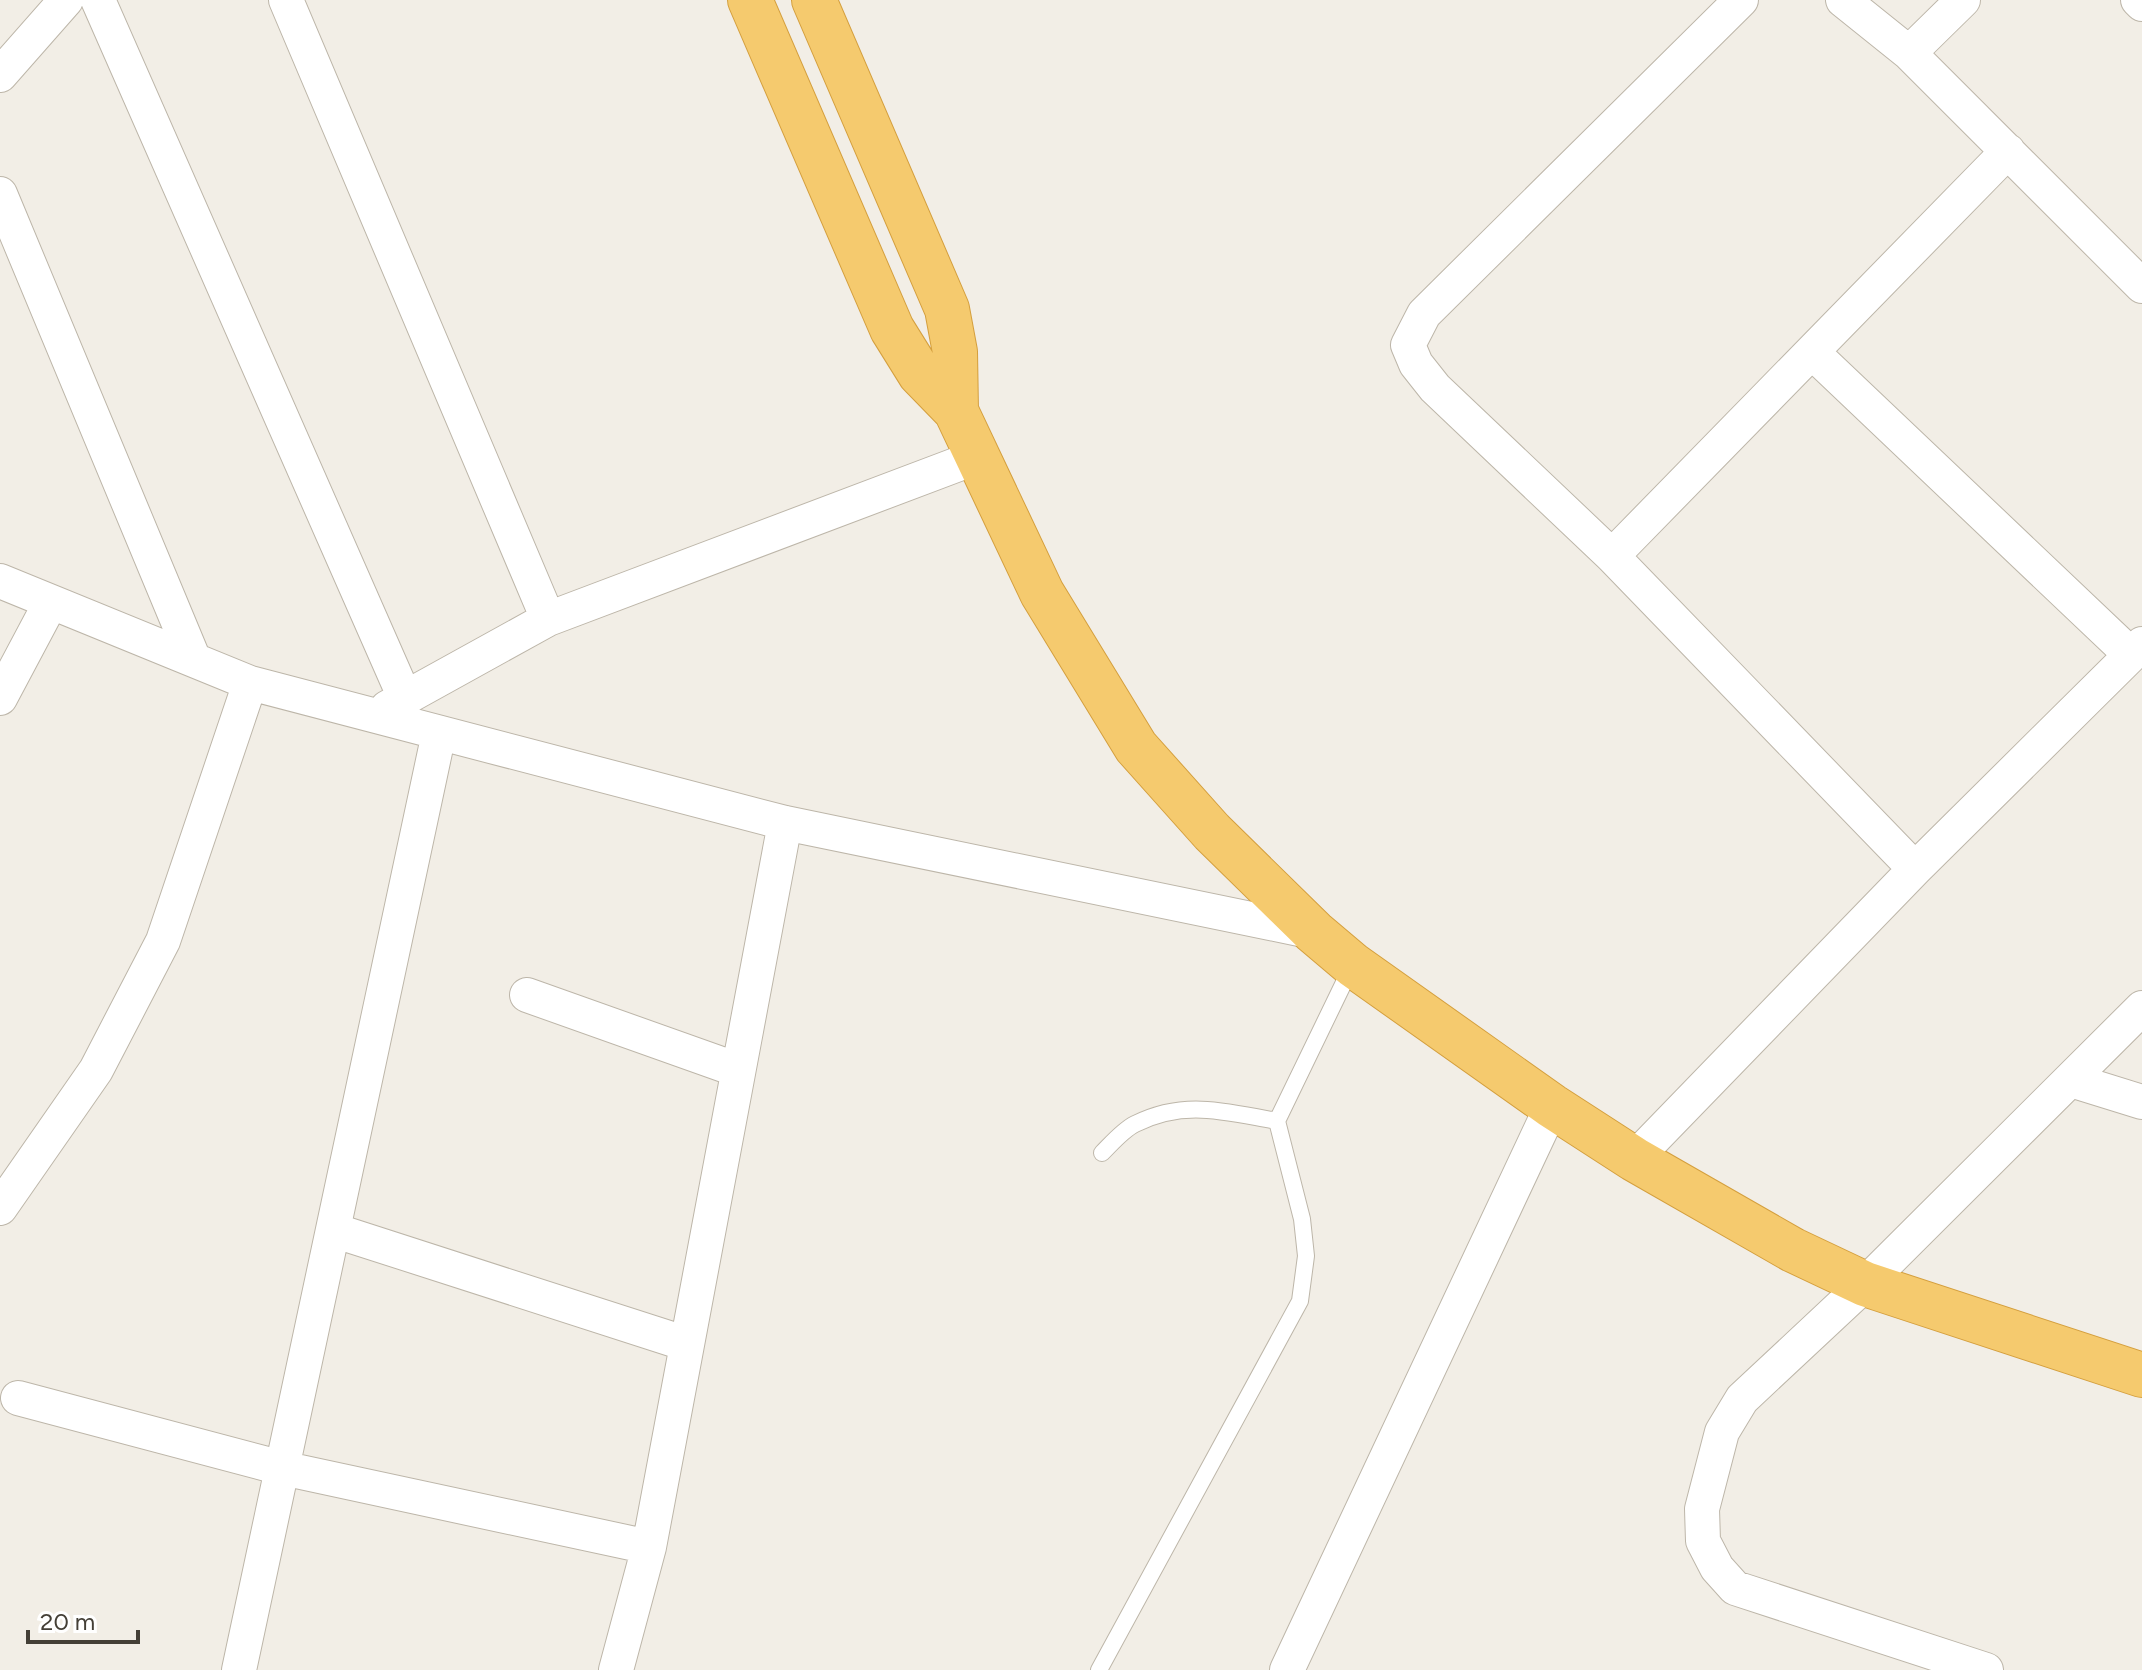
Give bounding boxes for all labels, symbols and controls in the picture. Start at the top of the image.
scale bar [28,1594,138,1644]
text: 20 m [40,1607,95,1636]

